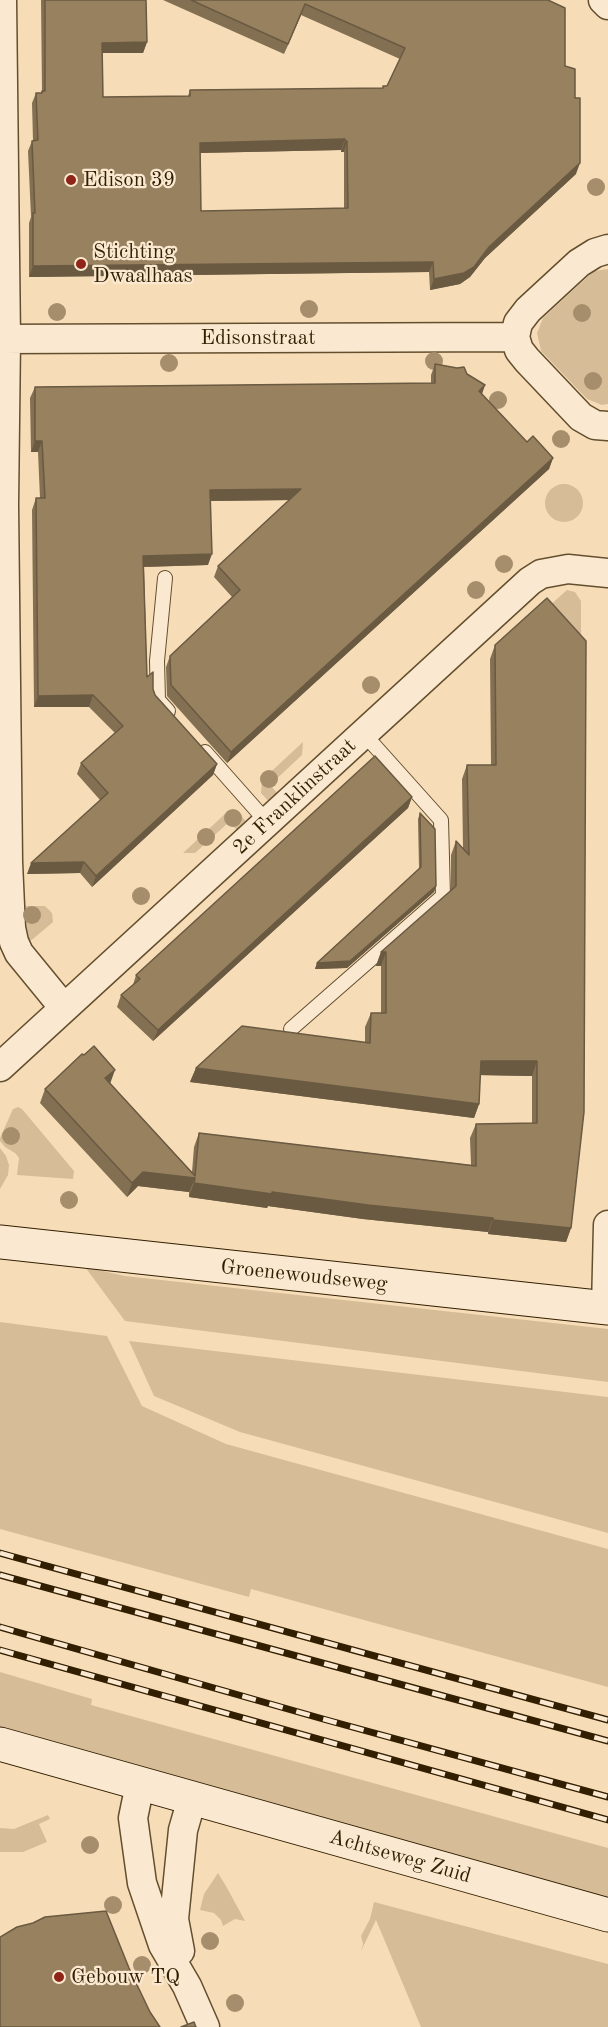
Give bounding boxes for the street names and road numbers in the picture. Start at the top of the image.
street label: Edisonstraat [200,325,316,351]
street label: 2e Franklinstraat [228,734,362,860]
street label: Groenewoudseweg [219,1255,389,1297]
street label: Achtseweg Zuid [326,1825,474,1889]

